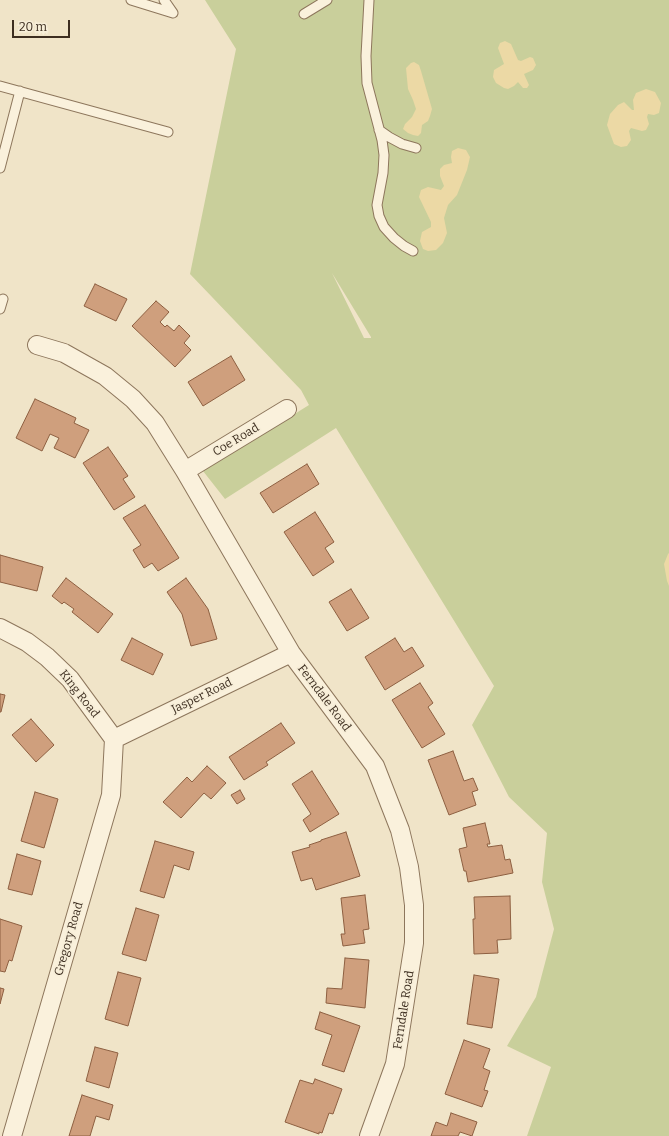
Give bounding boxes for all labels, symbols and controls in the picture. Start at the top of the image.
scale bar [14,12,72,38]
text: 20 m [19,20,47,34]
street label: Coe Road [210,421,262,459]
street label: Ferndale Road [294,662,354,734]
street label: King Road [56,667,102,721]
street label: Jasper Road [169,675,235,717]
street label: Gregory Road [52,900,86,978]
street label: Ferndale Road [391,970,417,1050]

